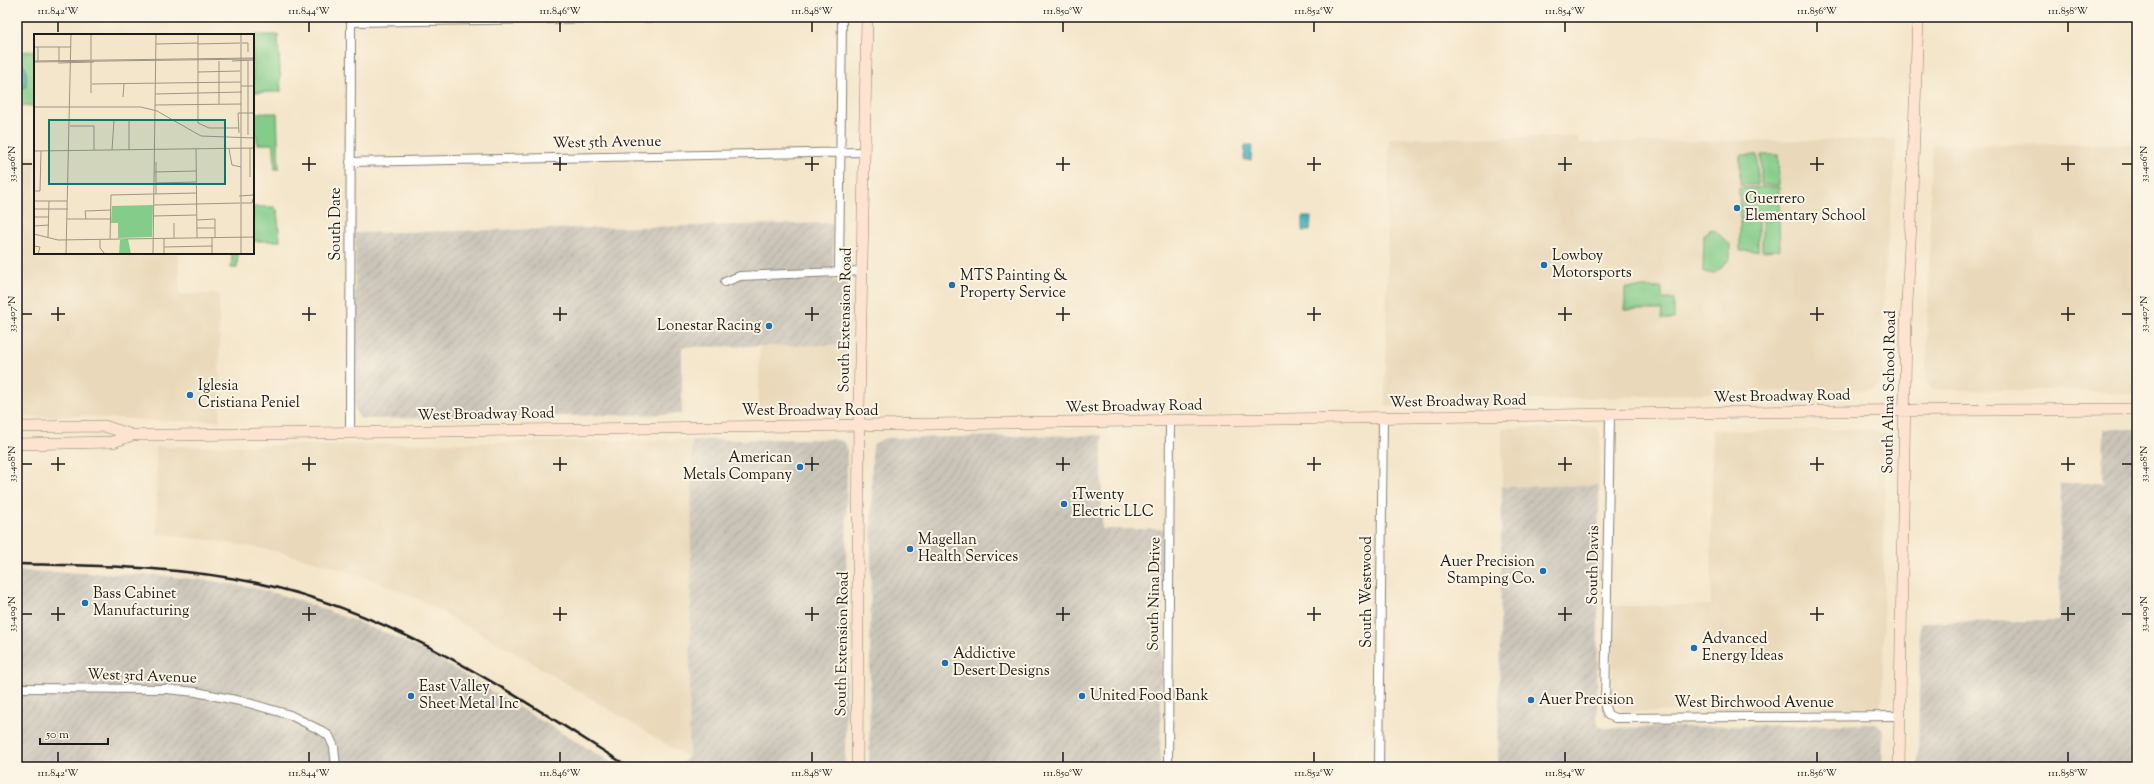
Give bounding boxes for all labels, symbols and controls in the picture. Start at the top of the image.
text: 111.842°W [38,4,78,19]
text: 111.844°W [288,4,330,19]
text: 111.846°W [539,4,581,19]
text: 111.848°W [791,4,833,19]
text: 111.850°W [1043,4,1083,19]
text: 111.852°W [1294,4,1334,19]
text: 111.854°W [1545,4,1585,19]
text: 111.856°W [1797,4,1837,19]
text: 111.858°W [2048,4,2088,19]
inset map [34,34,254,254]
street label: West 5th Avenue [552,132,662,154]
text: 33.406°N [5,146,20,182]
text: 33.406°N [2137,146,2152,182]
street label: South Date [326,187,347,261]
place label: Guerrero Elementary School [1745,189,1866,227]
marker: Guerrero Elementary School [1732,203,1742,213]
place label: Lowboy Motorsports [1552,246,1632,284]
street label: South Extension Road [834,247,858,393]
marker: Lowboy Motorsports [1539,260,1549,270]
place label: MTS Painting & Property Service [960,266,1068,304]
marker: MTS Painting & Property Service [947,280,957,290]
text: 33.407°N [5,296,20,332]
text: 33.407°N [2137,296,2152,332]
street label: South Alma School Road [1878,310,1902,474]
place label: Lonestar Racing [657,316,761,337]
marker: Lonestar Racing [764,321,774,331]
place label: Iglesia Cristiana Peniel [198,376,300,414]
street label: West Broadway Road [1713,385,1851,409]
marker: Iglesia Cristiana Peniel [185,390,195,400]
street label: West Broadway Road [1389,390,1527,414]
street label: West Broadway Road [1065,395,1203,419]
street label: West Broadway Road [741,401,879,422]
street label: West Broadway Road [417,403,555,427]
text: 33.408°N [5,446,20,482]
text: 33.408°N [2137,446,2152,482]
place label: American Metals Company [683,448,793,486]
marker: American Metals Company [795,462,805,472]
place label: 1Twenty Electric LLC [1072,485,1154,523]
marker: 1Twenty Electric LLC [1059,499,1069,509]
street label: South Davis [1583,525,1605,605]
place label: Magellan Health Services [918,530,1018,568]
street label: South Westwood [1357,536,1378,648]
street label: South Nina Drive [1144,537,1166,651]
marker: Magellan Health Services [905,544,915,554]
place label: Auer Precision Stamping Co. [1440,552,1535,590]
marker: Auer Precision Stamping Co. [1538,566,1548,576]
street label: South Extension Road [831,571,855,717]
place label: Bass Cabinet Manufacturing [93,584,189,622]
text: 33.409°N [5,596,20,632]
text: 33.409°N [2137,596,2152,632]
marker: Bass Cabinet Manufacturing [80,598,90,608]
place label: Advanced Energy Ideas [1702,629,1784,667]
marker: Advanced Energy Ideas [1689,643,1699,653]
place label: Addictive Desert Designs [953,644,1050,682]
marker: Addictive Desert Designs [940,658,950,668]
street label: West 3rd Avenue [87,665,197,689]
place label: East Valley Sheet Metal Inc [419,677,519,715]
place label: United Food Bank [1090,686,1209,707]
place label: Auer Precision [1539,690,1634,711]
marker: East Valley Sheet Metal Inc [406,691,416,701]
marker: United Food Bank [1077,691,1087,701]
street label: West Birchwood Avenue [1674,693,1834,714]
marker: Auer Precision [1526,695,1536,705]
scale bar [40,720,108,746]
text: 50 m [45,726,69,744]
text: 111.842°W [38,766,78,781]
text: 111.844°W [288,766,330,781]
text: 111.846°W [539,766,581,781]
text: 111.848°W [791,766,833,781]
text: 111.850°W [1043,766,1083,781]
text: 111.852°W [1294,766,1334,781]
text: 111.854°W [1545,766,1585,781]
text: 111.856°W [1797,766,1837,781]
text: 111.858°W [2048,766,2088,781]

